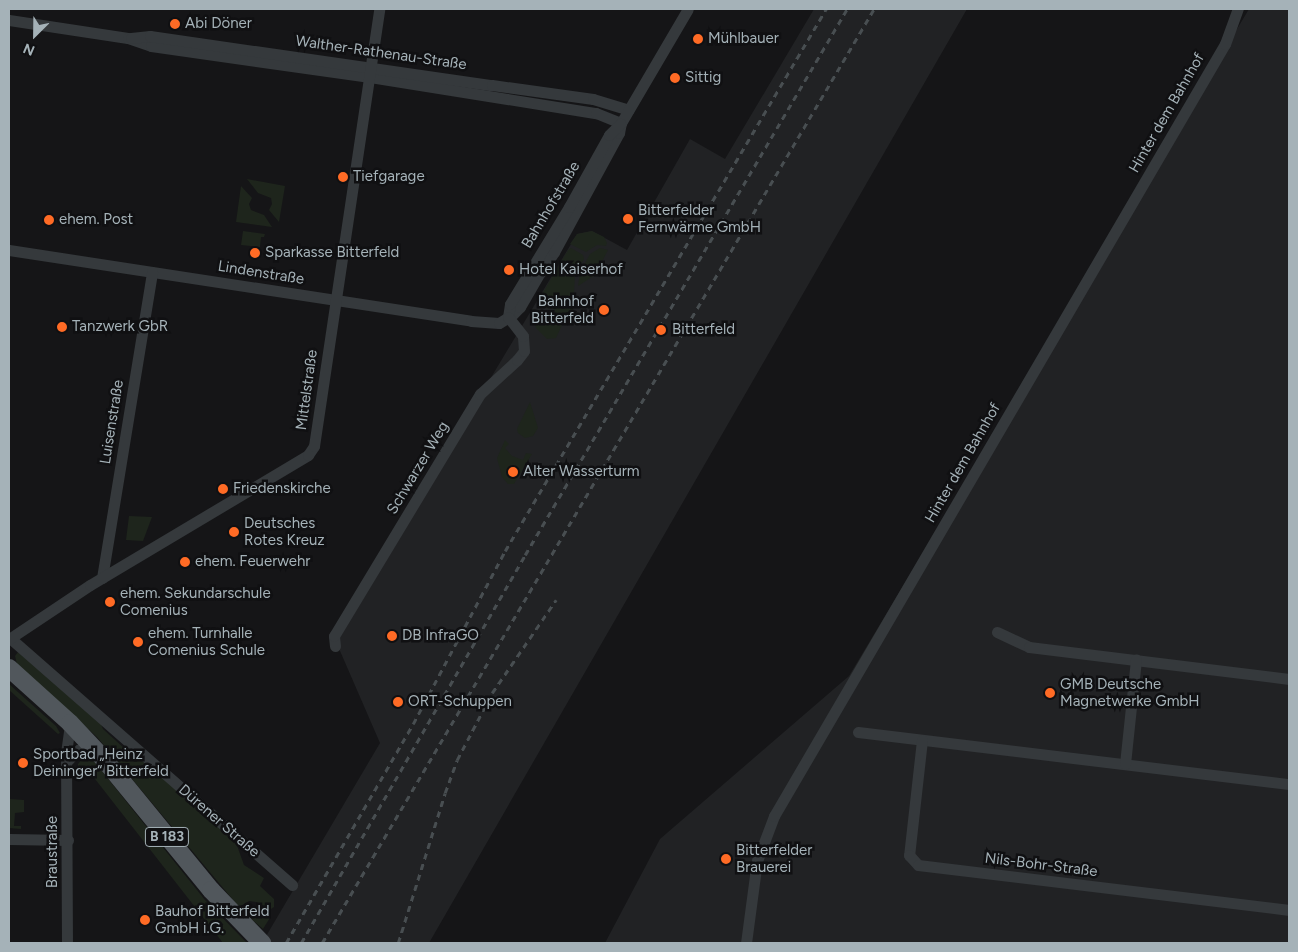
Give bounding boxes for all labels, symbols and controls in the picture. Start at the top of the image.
north arrow [10,10,60,60]
place label: Abi Döner [185,15,252,33]
marker: Abi Döner [169,18,181,30]
place label: Mühlbauer [708,30,779,48]
street label: Walther-Rathenau-Straße [294,32,468,74]
marker: Mühlbauer [692,33,704,45]
text: N [21,39,37,59]
street label: Hinter dem Bahnhof [1125,50,1209,176]
place label: Sittig [685,69,721,87]
marker: Sittig [669,72,681,84]
street label: Bahnhofstraße [518,158,584,252]
place label: Tiefgarage [353,168,425,186]
marker: Tiefgarage [337,171,349,183]
place label: Bitterfelder Fernwärme GmbH [638,201,761,236]
place label: ehem. Post [59,211,133,229]
marker: Bitterfelder Fernwärme GmbH [622,213,634,225]
marker: ehem. Post [43,214,55,226]
place label: Sparkasse Bitterfeld [265,244,399,262]
marker: Sparkasse Bitterfeld [249,247,261,259]
street label: Lindenstraße [217,257,305,289]
place label: Hotel Kaiserhof [519,261,623,279]
marker: Hotel Kaiserhof [503,264,515,276]
place label: Bahnhof Bitterfeld [531,292,594,327]
marker: Bahnhof Bitterfeld [598,304,610,316]
place label: Tanzwerk GbR [72,318,168,336]
marker: Tanzwerk GbR [56,321,68,333]
place label: Bitterfeld [672,321,735,339]
marker: Bitterfeld [654,323,668,337]
street label: Mittelstraße [292,349,322,431]
street label: Luisenstraße [96,379,128,465]
street label: Hinter dem Bahnhof [921,400,1005,526]
street label: Schwarzer Weg [383,418,453,518]
place label: Alter Wasserturm [523,463,640,481]
marker: Alter Wasserturm [507,466,519,478]
place label: Friedenskirche [233,480,331,498]
marker: Friedenskirche [217,483,229,495]
place label: Deutsches Rotes Kreuz [244,514,325,549]
marker: Deutsches Rotes Kreuz [228,526,240,538]
place label: ehem. Feuerwehr [195,553,310,571]
marker: ehem. Feuerwehr [179,556,191,568]
place label: ehem. Sekundarschule Comenius [120,584,271,619]
marker: ehem. Sekundarschule Comenius [104,596,116,608]
place label: ehem. Turnhalle Comenius Schule [148,624,265,659]
place label: DB InfraGO [402,627,479,645]
marker: DB InfraGO [386,630,398,642]
marker: ehem. Turnhalle Comenius Schule [132,636,144,648]
place label: GMB Deutsche Magnetwerke GmbH [1060,675,1199,710]
marker: GMB Deutsche Magnetwerke GmbH [1044,687,1056,699]
place label: ORT-Schuppen [408,693,512,711]
marker: ORT-Schuppen [392,696,404,708]
place label: Sportbad „Heinz Deininger“ Bitterfeld [33,745,169,780]
marker: Sportbad „Heinz Deininger“ Bitterfeld [17,757,29,769]
street label: Dürener Straße [175,781,263,861]
street label: Braustraße [44,816,62,888]
road number: B 183 [144,826,190,849]
place label: Bitterfelder Brauerei [736,841,812,876]
street label: Nils-Bohr-Straße [984,849,1098,881]
marker: Bitterfelder Brauerei [720,853,732,865]
place label: Bauhof Bitterfeld GmbH i.G. [155,902,269,937]
marker: Bauhof Bitterfeld GmbH i.G. [139,914,151,926]

